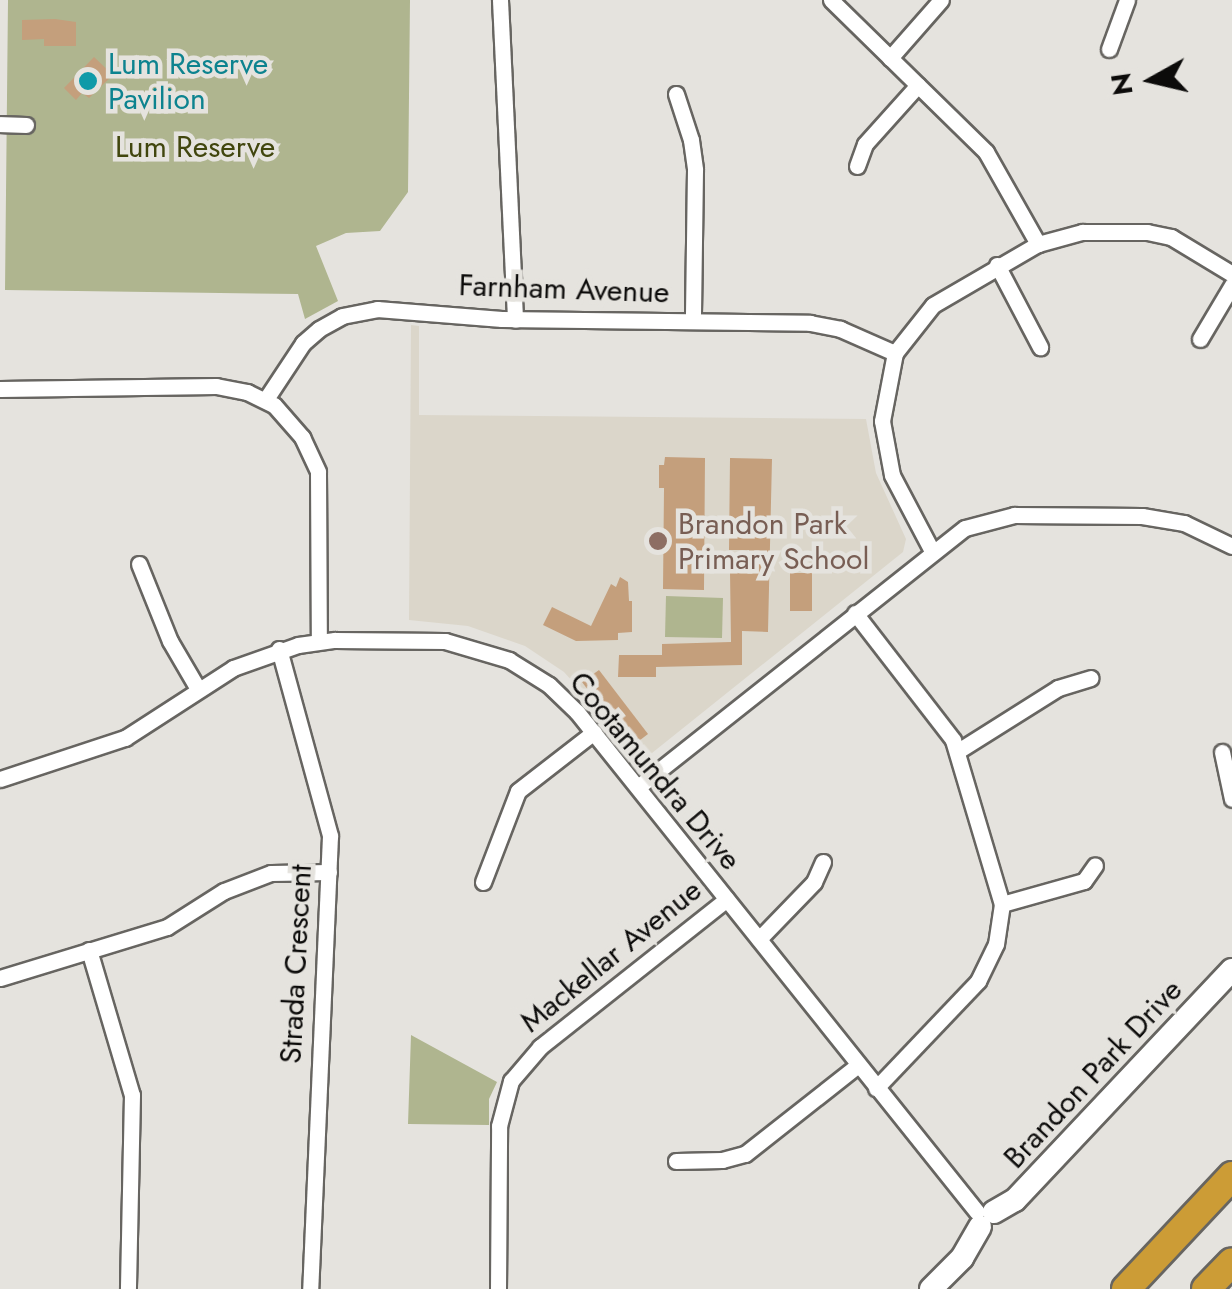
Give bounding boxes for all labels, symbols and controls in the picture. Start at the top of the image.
north arrow [1102,30,1202,130]
place label: Lum Reserve Pavilion [108,46,268,116]
marker: Lum Reserve Pavilion [77,70,99,92]
text: N [1100,70,1144,98]
park label: Lum Reserve [115,129,275,165]
street label: Farnham Avenue [458,267,670,311]
place label: Brandon Park Primary School [678,506,869,576]
marker: Brandon Park Primary School [647,530,669,552]
street label: Cootamundra Drive [562,665,748,877]
street label: Strada Crescent [273,863,319,1065]
street label: Mackellar Avenue [513,872,709,1040]
street label: Brandon Park Drive [996,972,1190,1176]

